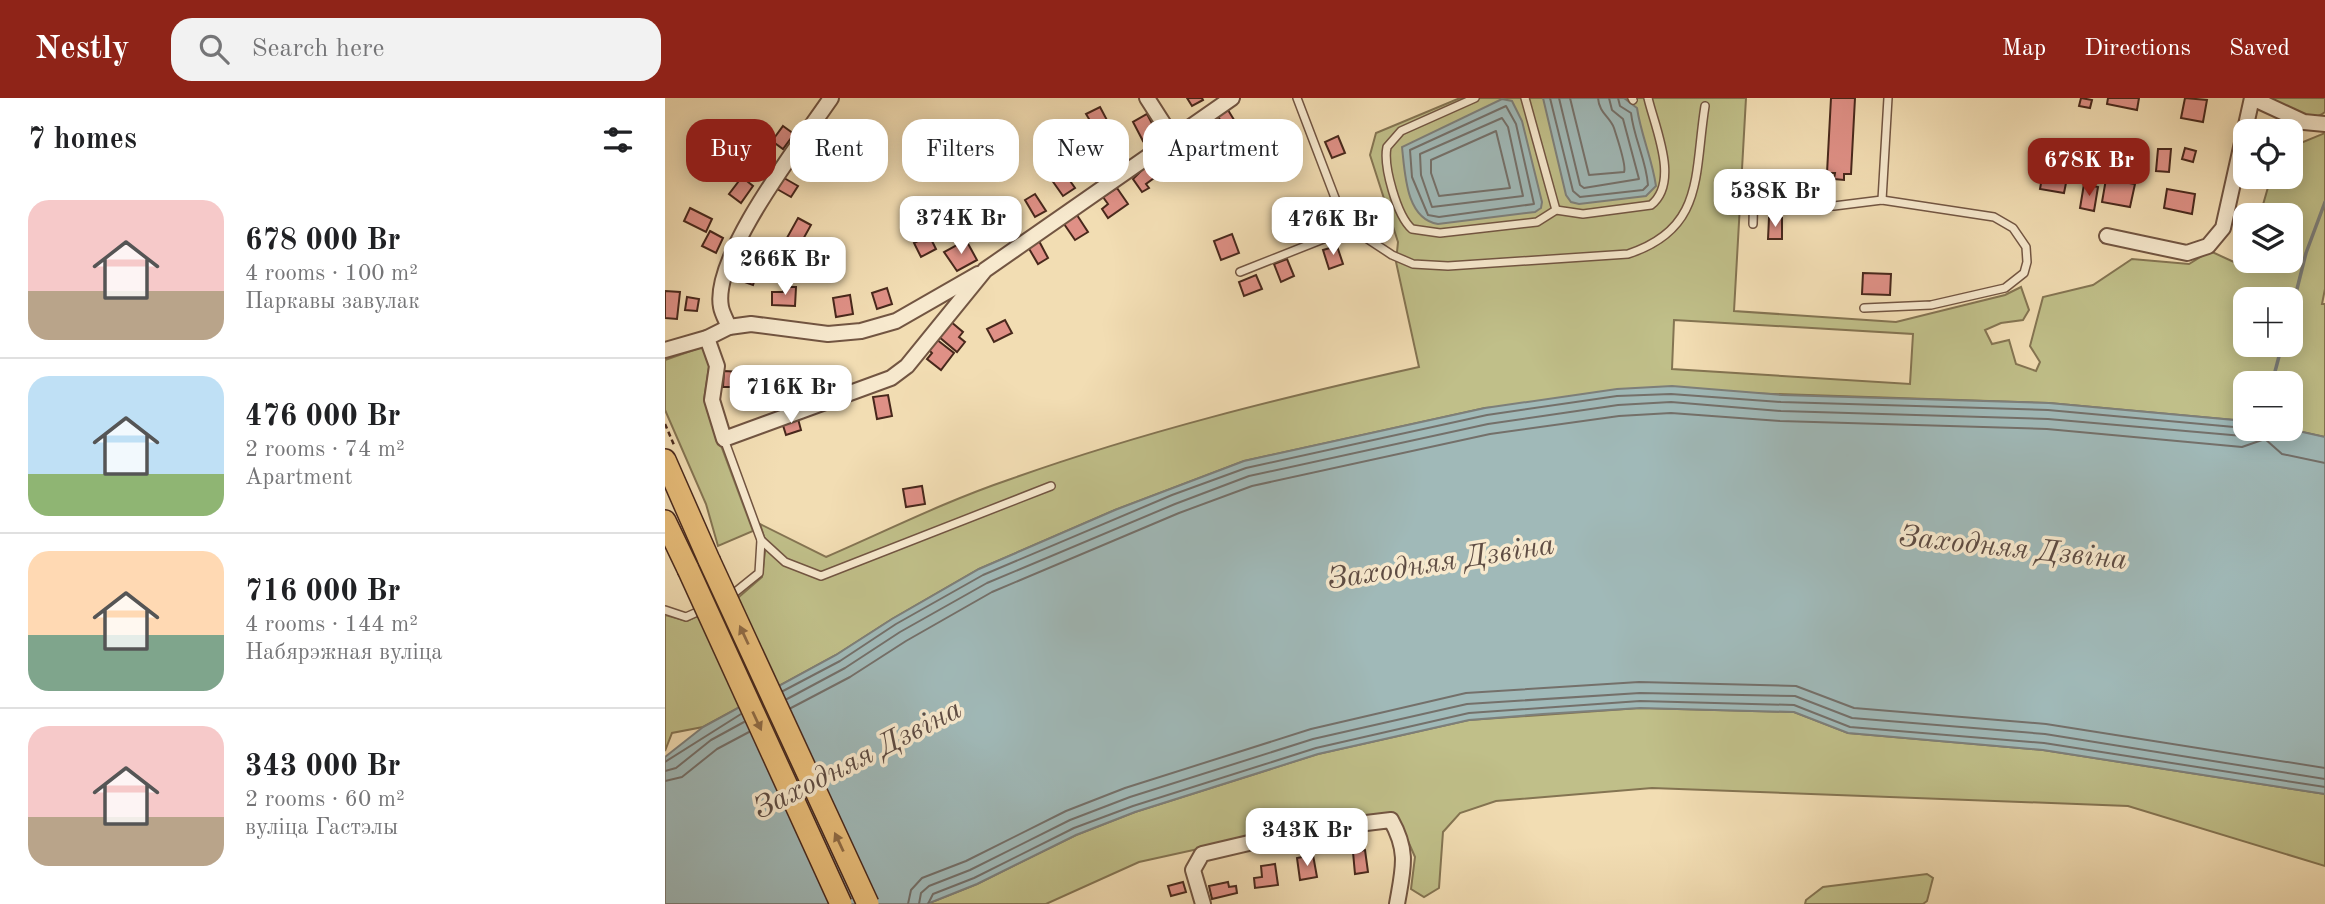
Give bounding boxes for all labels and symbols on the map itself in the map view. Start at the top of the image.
pin: 678K Br [2024,139,2154,198]
pin: 538K Br [1710,170,1840,229]
pin: 374K Br [896,197,1026,256]
pin: 476K Br [1268,198,1398,257]
pin: 266K Br [720,238,850,297]
pin: 716K Br [726,366,856,425]
water label: Заходняя Дзвіна [1897,521,2129,576]
water label: Заходняя Дзвіна [1325,529,1557,596]
one-way arrow [738,625,749,646]
water label: Заходняя Дзвіна [749,694,967,825]
one-way arrow [752,710,763,731]
pin: 343K Br [1242,808,1372,868]
one-way arrow [833,832,845,852]

